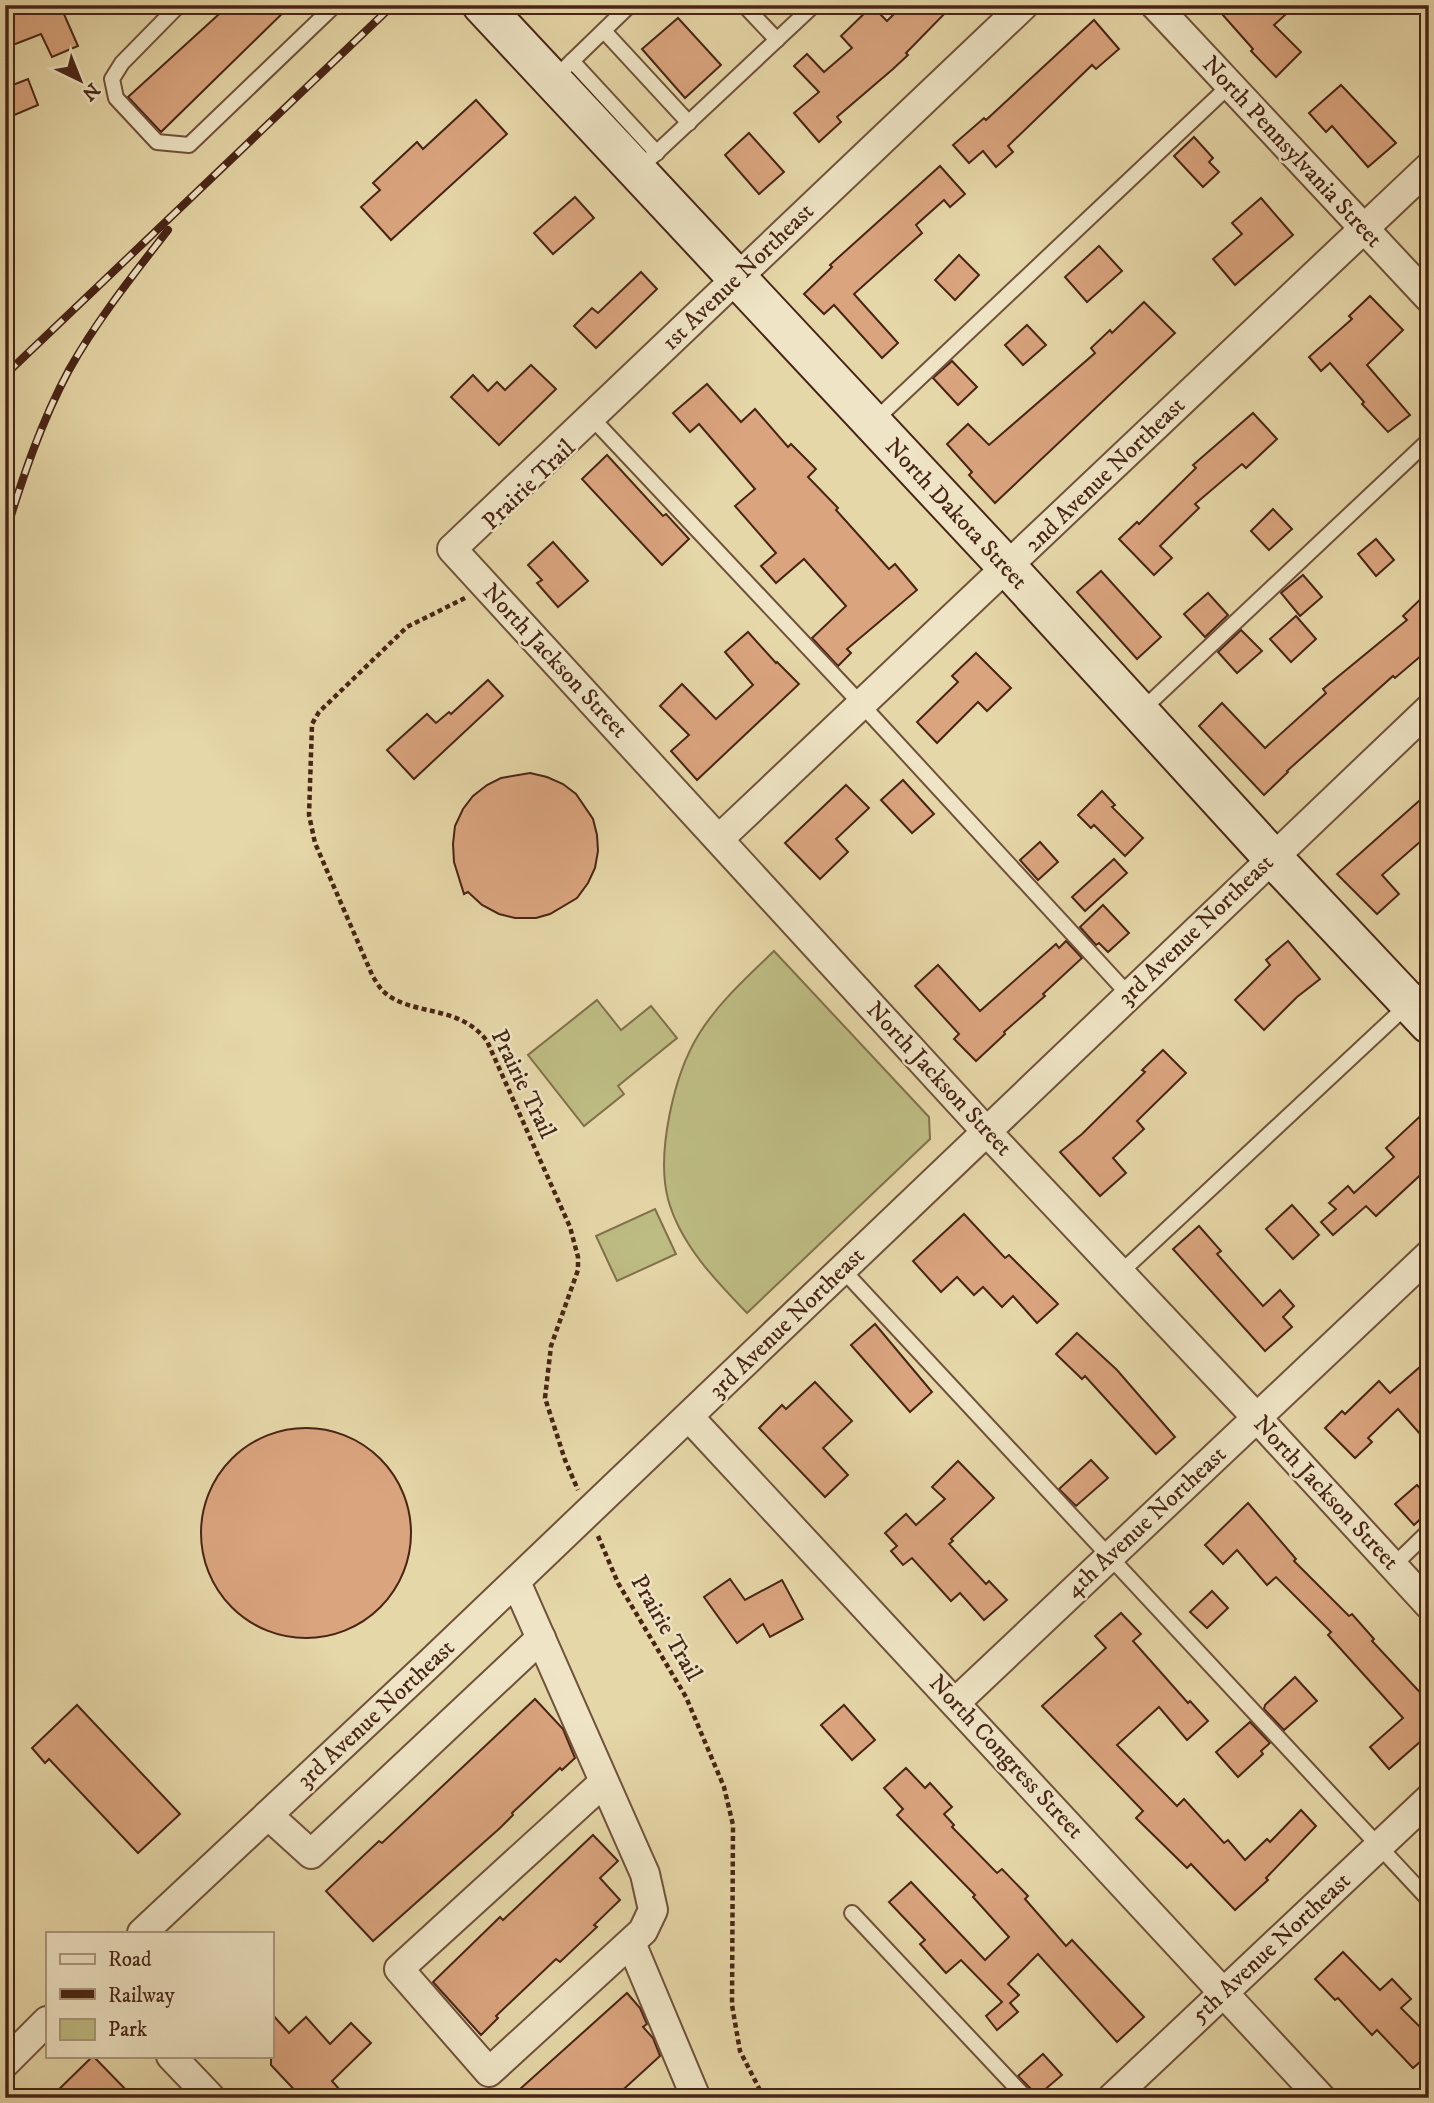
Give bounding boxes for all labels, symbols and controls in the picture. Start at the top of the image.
north arrow [46,46,116,116]
street label: North Pennsylvania Street [1195,50,1389,254]
text: N [77,78,104,105]
street label: 1st Avenue Northeast [656,197,820,357]
street label: 2nd Avenue Northeast [1019,391,1192,559]
street label: North Dakota Street [878,432,1034,596]
street label: Prairie Trail [476,433,582,537]
street label: North Jackson Street [476,577,635,745]
street label: 3rd Avenue Northeast [1112,848,1280,1012]
street label: North Jackson Street [860,995,1019,1163]
street label: Prairie Trail [484,1025,563,1144]
street label: 3rd Avenue Northeast [703,1241,871,1405]
street label: North Jackson Street [1247,1409,1406,1577]
street label: 4th Avenue Northeast [1059,1439,1233,1604]
street label: Prairie Trail [624,1570,709,1687]
street label: 3rd Avenue Northeast [291,1633,461,1795]
street label: North Congress Street [922,1669,1090,1846]
street label: 5th Avenue Northeast [1185,1866,1357,2030]
legend [46,1932,273,2058]
text: Road [108,1947,152,1973]
text: Railway [108,1983,176,2009]
text: Park [108,2017,148,2043]

